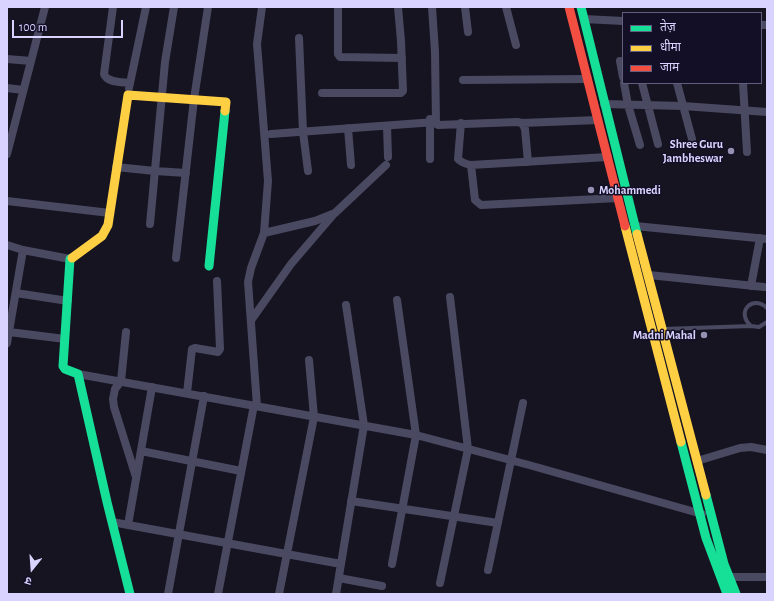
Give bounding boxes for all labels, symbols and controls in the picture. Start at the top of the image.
scale bar [14,12,125,38]
legend [622,12,762,84]
text: 100 m [19,21,47,33]
text: तेज़ [660,21,676,33]
text: धीमा [660,41,681,53]
text: जाम [660,61,679,73]
place label: Shree Guru Jambheswar [663,137,723,165]
marker: Shree Guru Jambheswar [726,146,736,156]
place label: Mohammedi [599,183,661,197]
marker: Mohammedi [586,185,596,195]
place label: Madni Mahal [633,328,696,342]
marker: Madni Mahal [699,330,709,340]
north arrow [12,549,52,589]
text: उ [24,575,33,587]

